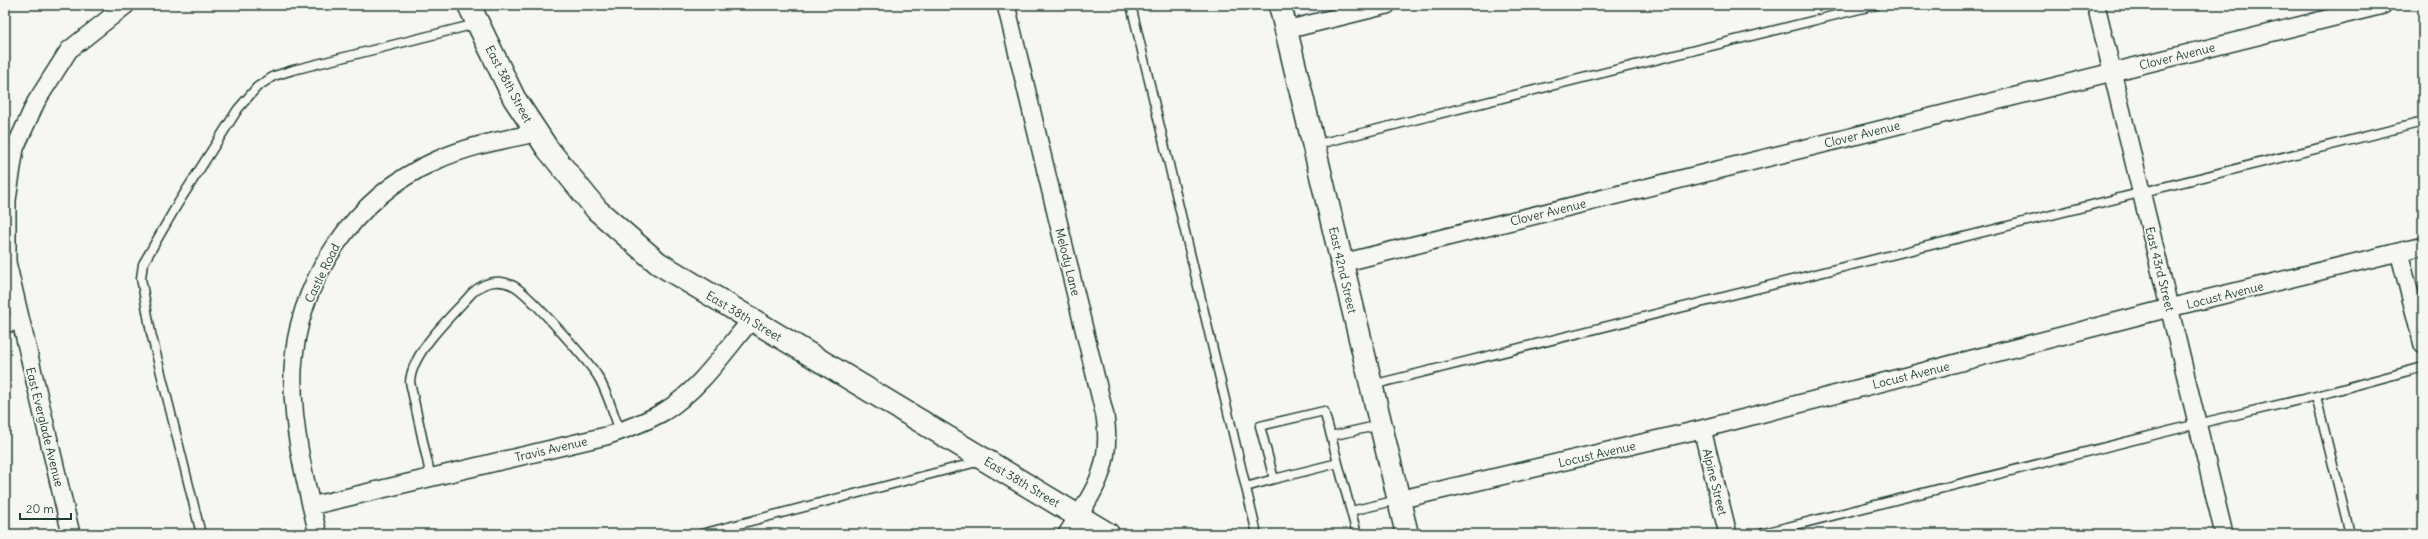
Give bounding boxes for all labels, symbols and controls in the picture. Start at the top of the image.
street label: Clover Avenue [2138,39,2216,73]
street label: East 38th Street [482,43,536,125]
street label: Clover Avenue [1823,117,1901,151]
street label: Clover Avenue [1509,195,1587,229]
street label: East 42nd Street [1326,225,1360,315]
street label: East 43rd Street [2142,225,2178,313]
street label: Melody Lane [1052,227,1084,297]
street label: Castle Road [301,241,343,305]
street label: Locust Avenue [2185,278,2265,312]
street label: East 38th Street [703,288,785,344]
street label: Locust Avenue [1871,358,1951,392]
street label: East Everglade Avenue [23,366,67,488]
street label: Travis Avenue [513,433,589,465]
street label: Locust Avenue [1557,438,1637,470]
street label: Alpine Street [1699,447,1731,517]
street label: East 38th Street [981,454,1063,510]
scale bar [20,495,71,521]
text: 20 m [26,501,54,516]

